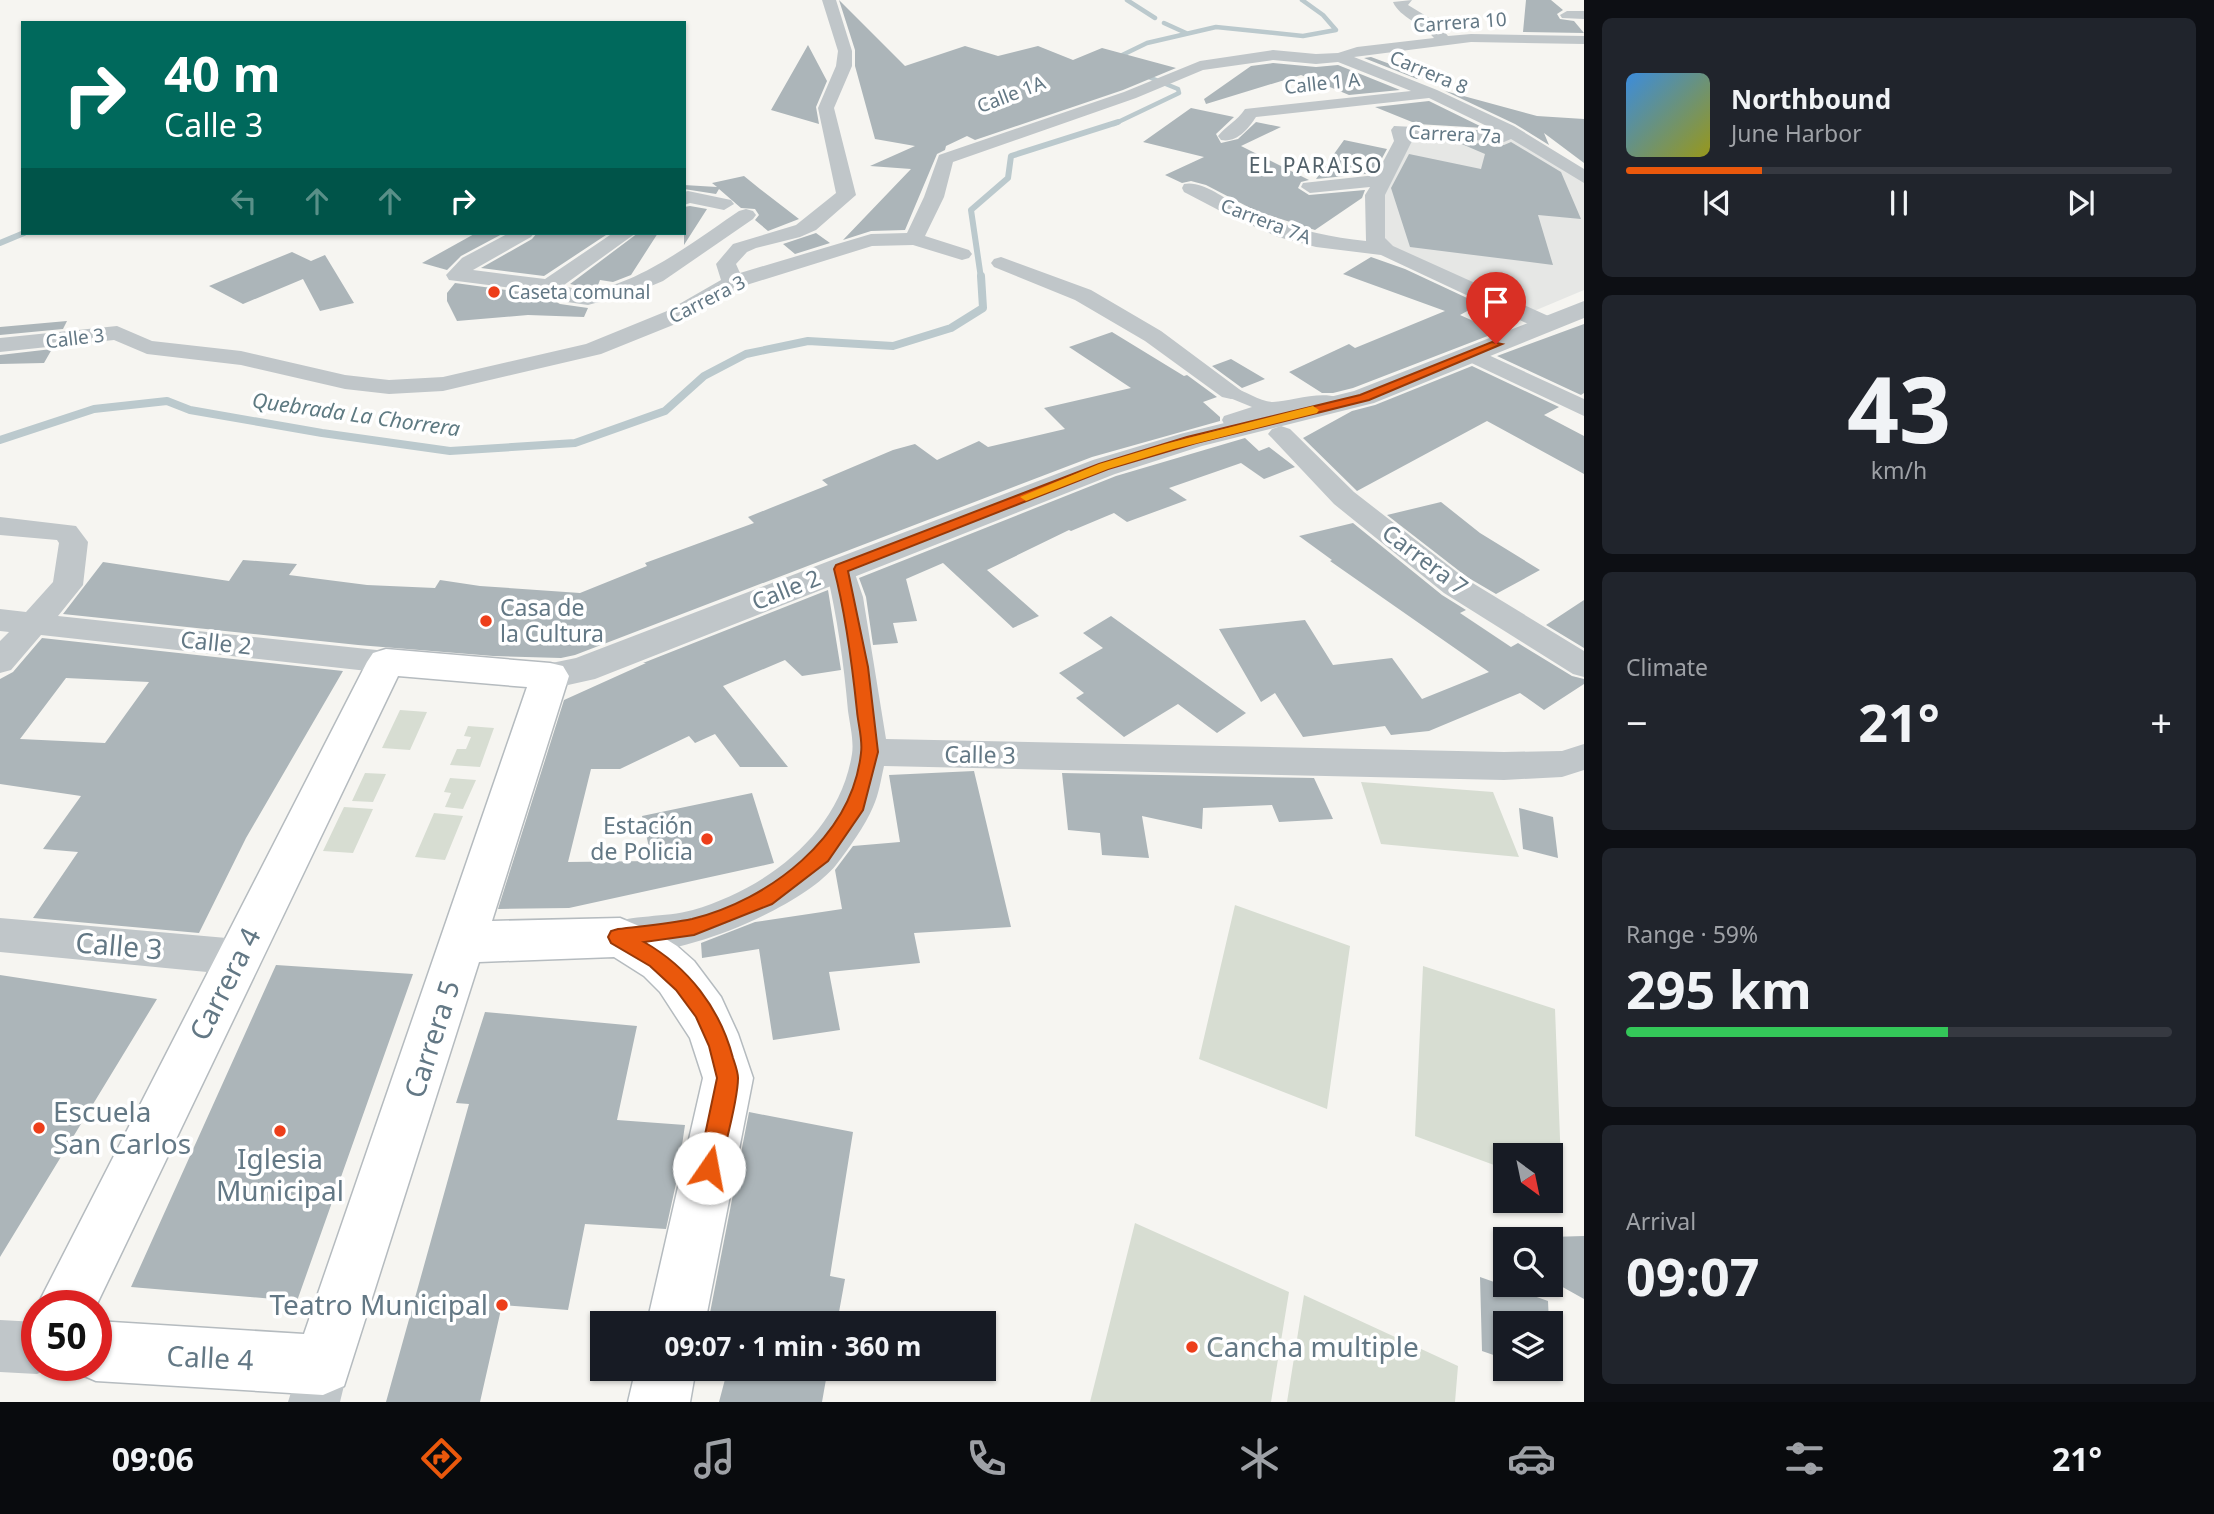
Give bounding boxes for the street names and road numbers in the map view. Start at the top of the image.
street label: Carrera 10 [1412,6,1508,38]
street label: Carrera 8 [1386,44,1472,100]
street label: Calle 1 A [1283,66,1362,100]
street label: Calle 1A [973,69,1050,119]
street label: Carrera 7a [1408,119,1502,149]
street label: Carrera 7A [1217,192,1316,250]
street label: Carrera 3 [664,269,750,329]
street label: Calle 3 [44,322,106,354]
street label: Carrera 7 [1376,516,1475,602]
street label: Calle 2 [747,561,825,617]
street label: Calle 2 [179,622,253,662]
street label: Calle 3 [944,737,1016,771]
street label: Carrera 4 [180,921,269,1046]
street label: Calle 3 [74,922,164,968]
street label: Carrera 5 [394,975,468,1102]
street label: Calle 4 [166,1336,254,1378]

